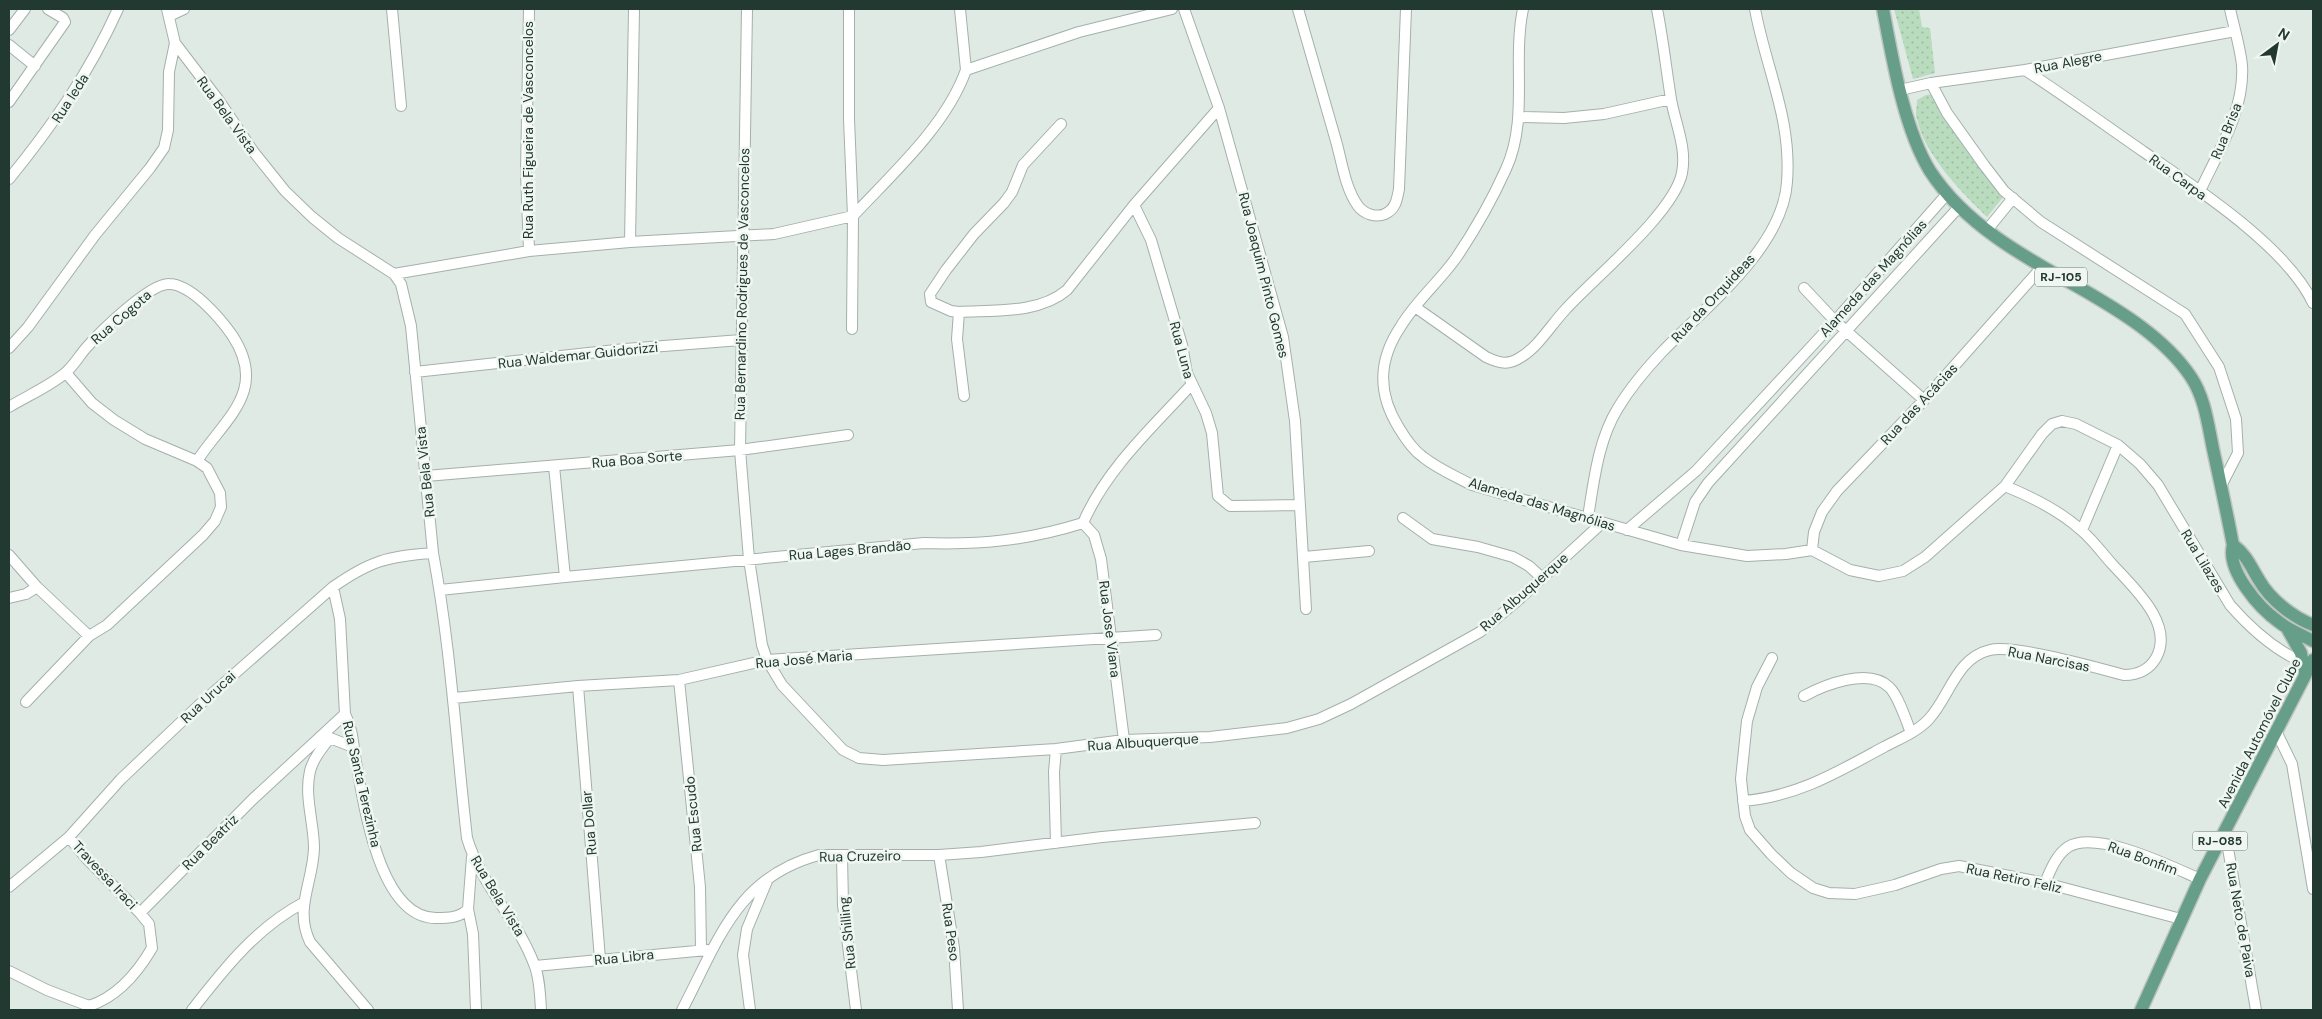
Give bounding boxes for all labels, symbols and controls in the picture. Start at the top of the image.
north arrow [2252,20,2302,70]
street label: Rua Ruth Figueira de Vasconcelos [519,21,537,239]
text: N [2275,24,2293,44]
street label: Rua Alegre [2033,47,2103,77]
street label: Rua Ieda [47,70,93,126]
street label: Rua Bela Vista [193,73,261,157]
street label: Rua Brisa [2207,100,2245,162]
street label: Rua Bernardino Rodrigues de Vasconcelos [731,148,753,420]
street label: Rua Carpa [2146,150,2210,204]
street label: Rua Joaquim Pinto Gomes [1235,190,1293,360]
street label: Alameda das Magnólias [1815,215,1931,341]
street label: Rua da Orquideas [1667,250,1759,346]
road number: RJ-105 [2035,268,2087,286]
street label: Rua Cogota [87,286,155,348]
street label: Rua Luna [1166,319,1198,381]
street label: Rua Waldemar Guidorizzi [497,338,659,372]
street label: Rua das Acácias [1876,359,1962,449]
street label: Rua Bela Vista [411,426,439,518]
street label: Rua Boa Sorte [591,446,683,472]
street label: Alameda das Magnólias [1467,473,1617,535]
street label: Rua Lilazes [2177,526,2229,596]
street label: Rua Lages Brandão [788,536,912,564]
street label: Rua Albuquerque [1476,549,1572,635]
street label: Rua Jose Viana [1095,579,1125,679]
street label: Rua Narcisas [2007,642,2091,676]
street label: Rua José Maria [755,646,853,672]
street label: Avenida Automóvel Clube [2213,655,2305,811]
street label: Rua Urucai [177,667,239,727]
street label: Rua Santa Terezinha [339,719,385,849]
street label: Rua Albuquerque [1087,729,1199,755]
street label: Rua Escudo [680,775,706,853]
street label: Rua Dollar [577,790,601,856]
street label: Rua Beatriz [178,810,242,874]
road number: RJ-085 [2192,831,2248,850]
street label: Travessa Iraci [69,837,141,913]
street label: Rua Bonfim [2106,837,2180,879]
street label: Rua Cruzeiro [819,846,901,866]
street label: Rua Bela Vista [467,852,529,940]
street label: Rua Retiro Feliz [1965,859,2063,897]
street label: Rua Neto de Paiva [2222,861,2260,979]
street label: Rua Shilling [834,896,860,970]
street label: Rua Peso [938,902,964,962]
street label: Rua Libra [593,945,655,969]

